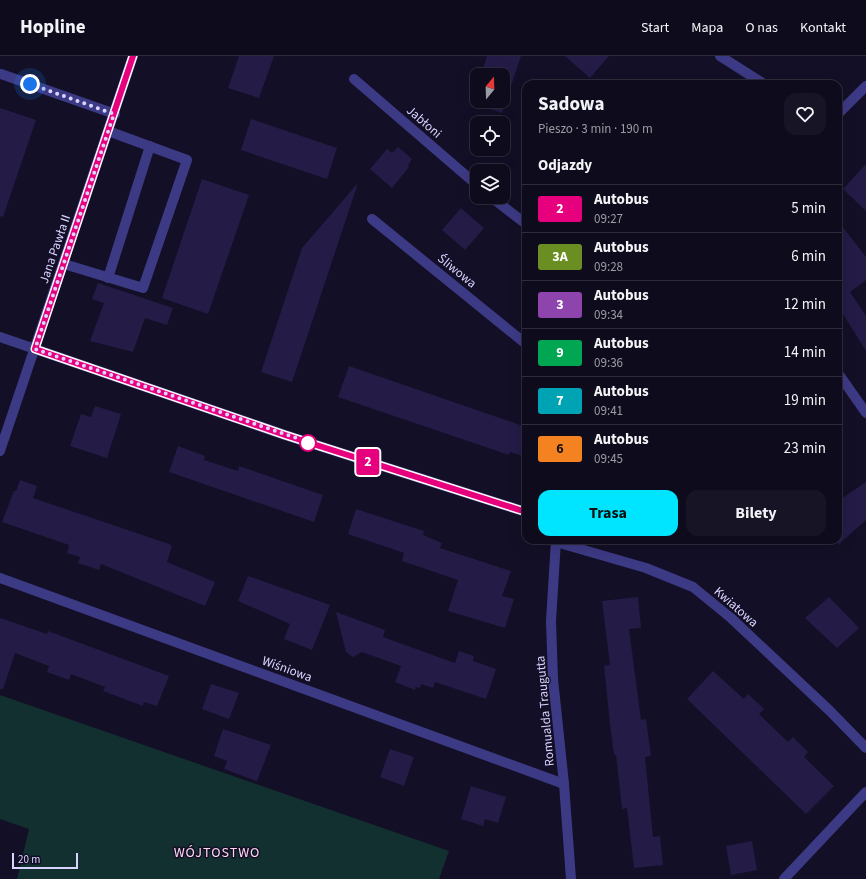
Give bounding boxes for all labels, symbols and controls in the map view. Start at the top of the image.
text: Hopline [20,14,86,41]
text: Start [641,18,669,38]
text: Mapa [691,18,723,38]
text: O nas [745,18,778,38]
text: Kontakt [800,18,846,38]
north arrow [470,68,510,108]
map controls [470,68,510,204]
your location [20,74,40,94]
text: Sadowa [538,91,604,118]
button: heart [784,93,826,135]
street label: Jabłoni [403,102,445,142]
button: locate [470,116,510,156]
text: Pieszo · 3 min · 190 m [538,120,653,138]
text: Odjazdy [538,155,592,176]
button: layers [470,164,510,204]
text: Autobus [594,189,649,210]
text: 5 min [791,198,826,219]
text: 2 [556,199,564,219]
text: 09:27 [594,210,623,228]
street label: Jana Pawła II [35,212,75,286]
text: Autobus [594,237,649,258]
text: 6 min [791,246,826,267]
text: 3A [552,247,568,267]
street label: Śliwowa [434,250,480,292]
text: 09:28 [594,258,623,276]
text: Autobus [594,285,649,306]
text: 12 min [784,294,826,315]
text: 3 [556,295,564,315]
text: 09:34 [594,306,623,324]
text: Autobus [594,333,649,354]
text: 14 min [784,342,826,363]
text: 9 [556,343,564,363]
text: 09:36 [594,354,623,372]
text: Autobus [594,381,649,402]
text: 19 min [784,390,826,411]
text: 7 [556,391,564,411]
text: 09:41 [594,402,623,420]
text: Autobus [594,429,649,450]
unlabelled marker [299,434,317,452]
text: 23 min [784,438,826,459]
text: 6 [556,439,564,459]
line badge: 2 [355,449,381,475]
text: 09:45 [594,450,623,468]
text: 2 [364,452,372,472]
button: Trasa [538,490,678,536]
button: Bilety [686,490,826,536]
street label: Kwiatowa [710,583,762,631]
street label: Wiśniowa [260,652,314,686]
street label: Romualda Traugutta [531,655,559,767]
district label: WÓJTOSTWO [174,843,260,863]
scale bar [12,851,78,870]
text: 20 m [18,852,40,867]

